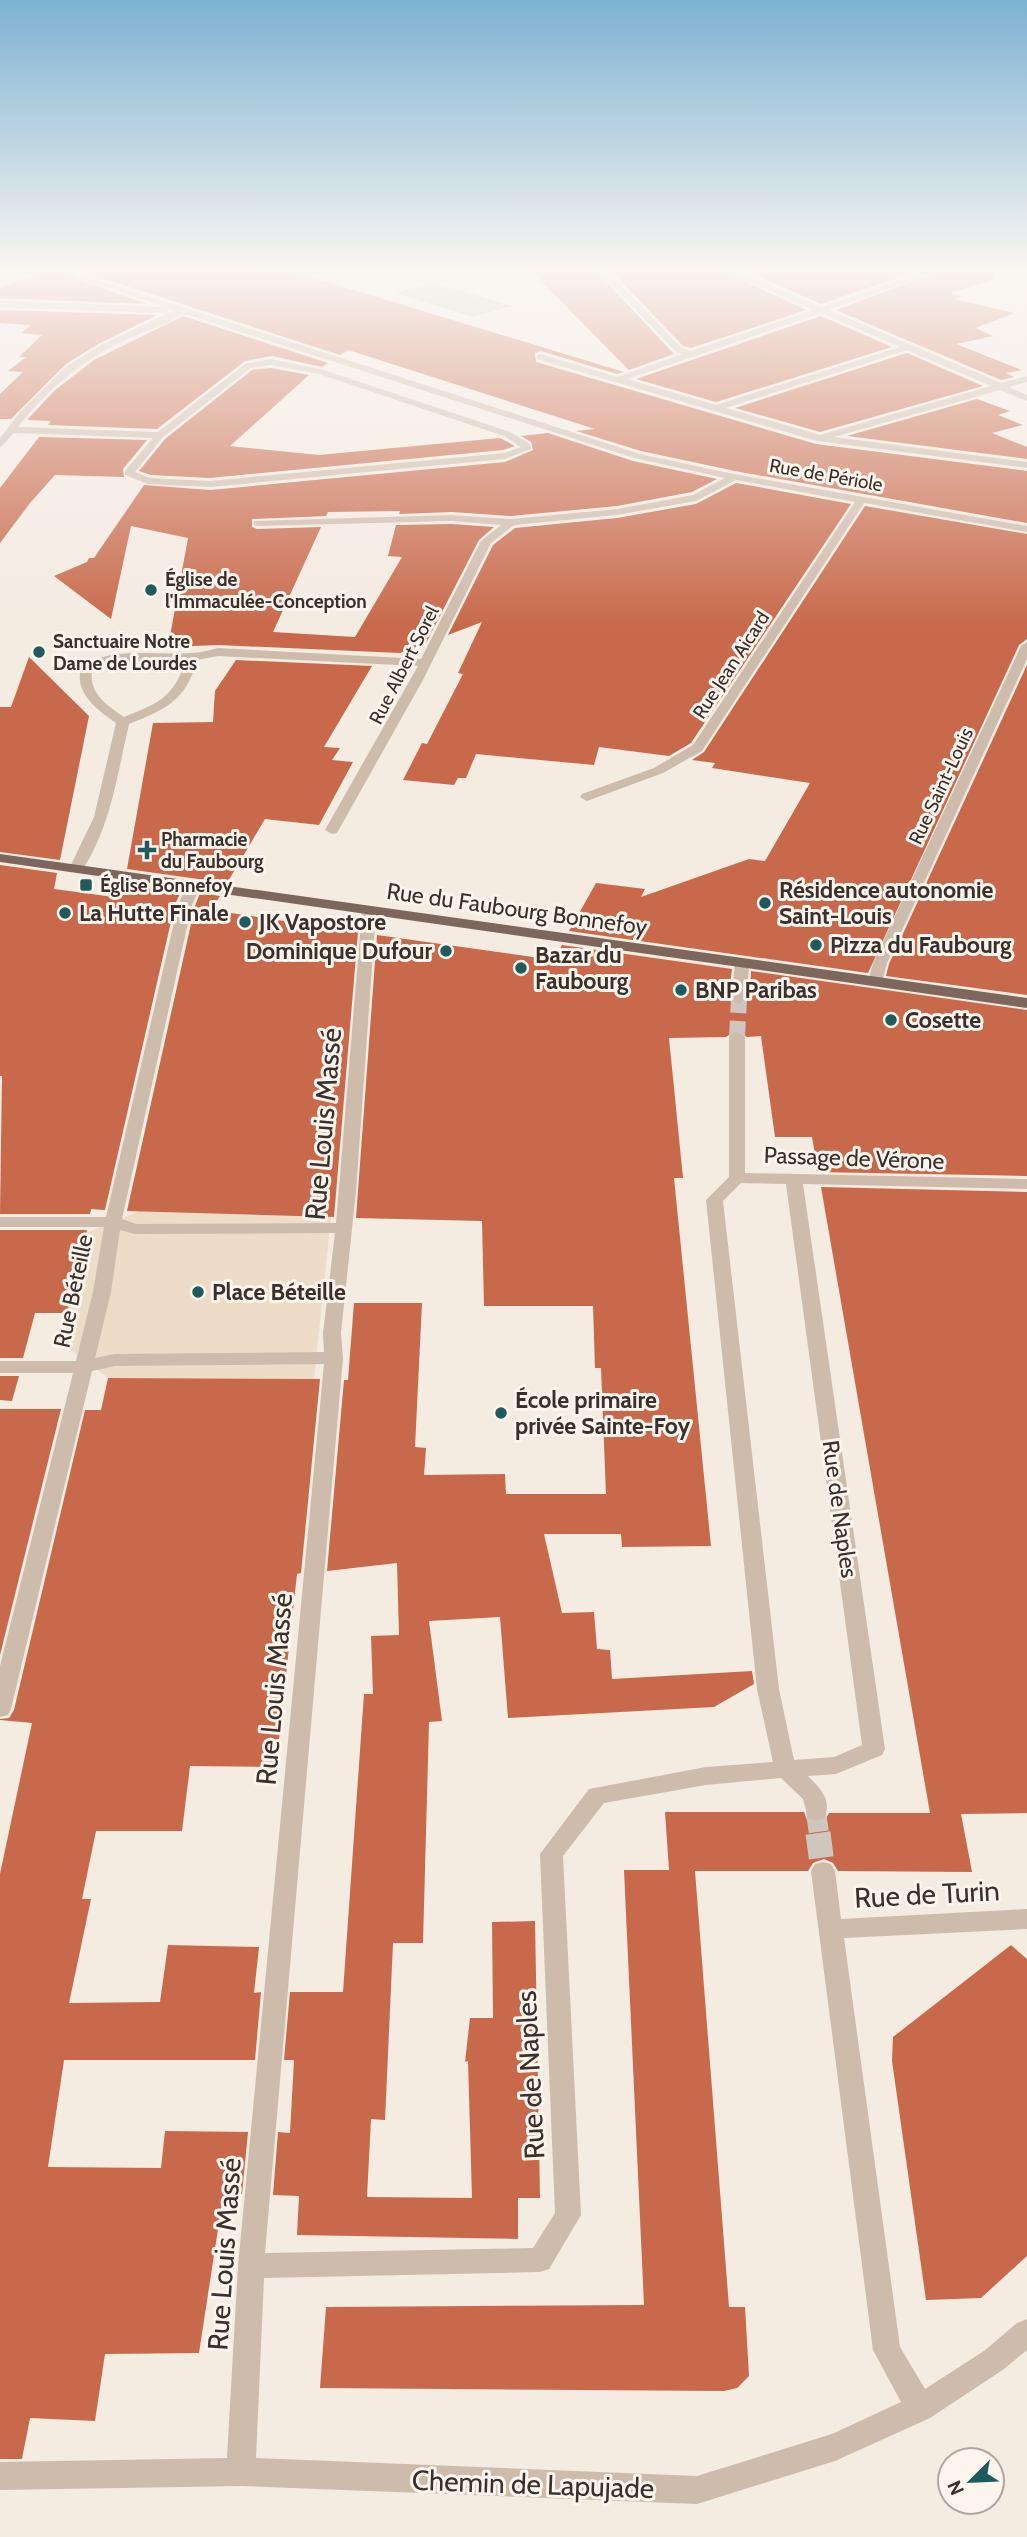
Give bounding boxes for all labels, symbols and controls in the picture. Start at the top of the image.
street label: Rue de Périole [768,454,885,496]
place label: Église de l'Immaculée-Conception [165,567,367,613]
marker: Église de l'Immaculée-Conception [143,582,159,598]
street label: Rue Albert Sorel [364,602,444,728]
street label: Rue Jean Aicard [688,607,774,723]
place label: Sanctuaire Notre Dame de Lourdes [53,630,197,675]
marker: Sanctuaire Notre Dame de Lourdes [31,644,47,660]
street label: Rue Saint-Louis [904,724,978,848]
place label: Pharmacie du Faubourg [161,828,264,873]
marker: Pharmacie du Faubourg [139,842,155,858]
place label: Église Bonnefoy [100,873,233,897]
place label: Résidence autonomie Saint-Louis [779,876,994,930]
marker: Église Bonnefoy [78,877,94,893]
street label: Rue du Faubourg Bonnefoy [385,877,649,941]
marker: Résidence autonomie Saint-Louis [757,895,773,911]
place label: La Hutte Finale [79,899,229,927]
marker: La Hutte Finale [57,905,73,921]
place label: JK Vapostore [258,908,386,936]
marker: JK Vapostore [237,914,253,930]
place label: Pizza du Faubourg [830,931,1012,959]
place label: Dominique Dufour [246,937,432,965]
marker: Pizza du Faubourg [808,937,824,953]
place label: Bazar du Faubourg [535,941,629,995]
marker: Dominique Dufour [438,943,454,959]
marker: Bazar du Faubourg [513,960,529,976]
place label: BNP Paribas [695,976,817,1004]
marker: BNP Paribas [673,982,689,998]
place label: Cosette [905,1006,981,1034]
marker: Cosette [883,1012,899,1028]
street label: Rue Louis Massé [298,1026,348,1222]
street label: Passage de Vérone [763,1141,945,1175]
street label: Rue Béteille [47,1232,99,1350]
place label: Place Béteille [212,1278,346,1306]
marker: Place Béteille [190,1284,206,1300]
place label: École primaire privée Sainte-Foy [515,1386,691,1440]
marker: École primaire privée Sainte-Foy [493,1405,509,1421]
street label: Rue de Naples [816,1438,864,1580]
street label: Rue Louis Massé [249,1591,299,1787]
street label: Rue de Turin [853,1873,1001,1915]
street label: Rue de Naples [509,1990,551,2160]
street label: Rue Louis Massé [200,2157,248,2351]
north arrow [936,2446,1006,2516]
street label: Chemin de Lapujade [411,2463,655,2505]
text: N [943,2477,969,2499]

